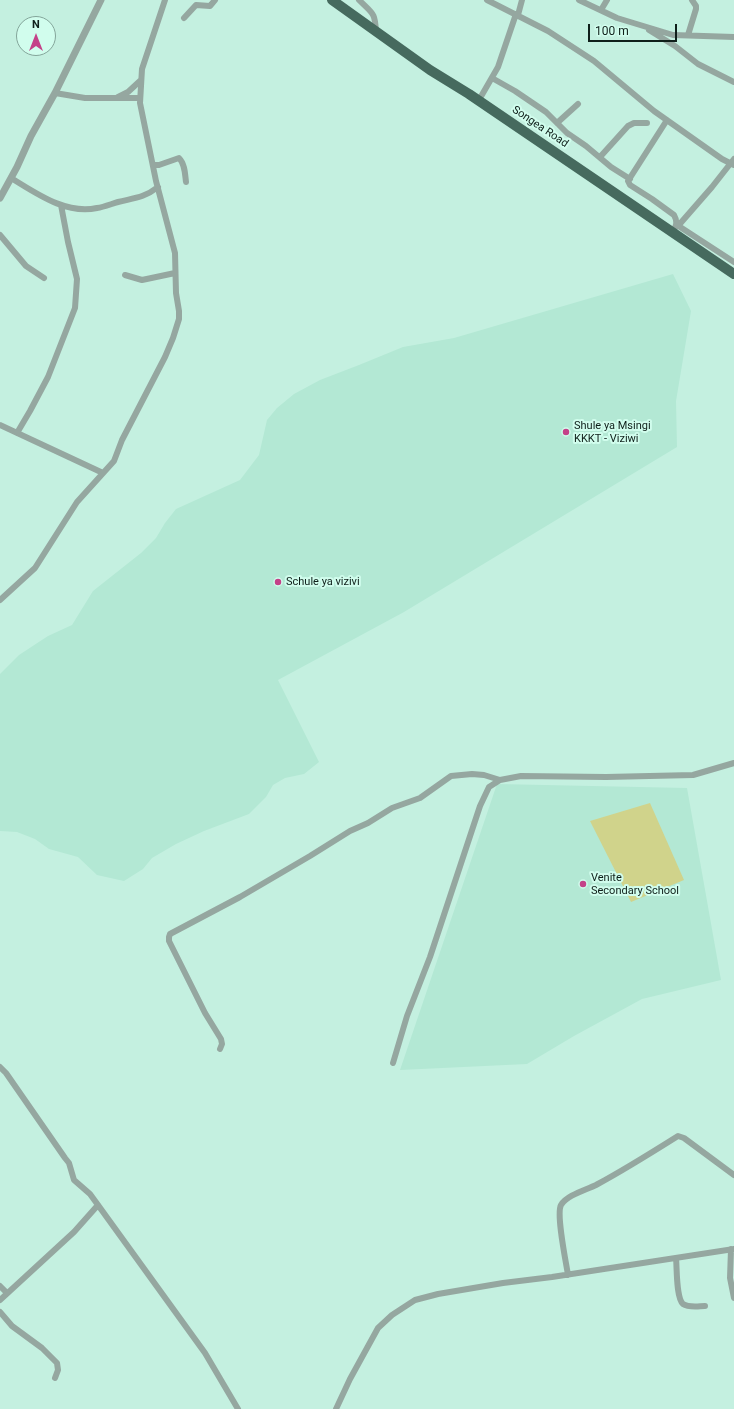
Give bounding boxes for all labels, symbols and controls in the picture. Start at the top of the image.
north arrow [16,16,56,56]
scale bar [590,16,679,42]
text: N [32,18,40,31]
text: 100 m [595,24,629,38]
street label: Songea Road [509,103,571,151]
place label: Shule ya Msingi KKKT - Viziwi [574,419,651,445]
marker: Shule ya Msingi KKKT - Viziwi [561,427,571,437]
place label: Schule ya vizivi [286,575,360,589]
marker: Schule ya vizivi [273,577,283,587]
place label: Venite Secondary School [591,871,679,897]
marker: Venite Secondary School [578,879,588,889]

